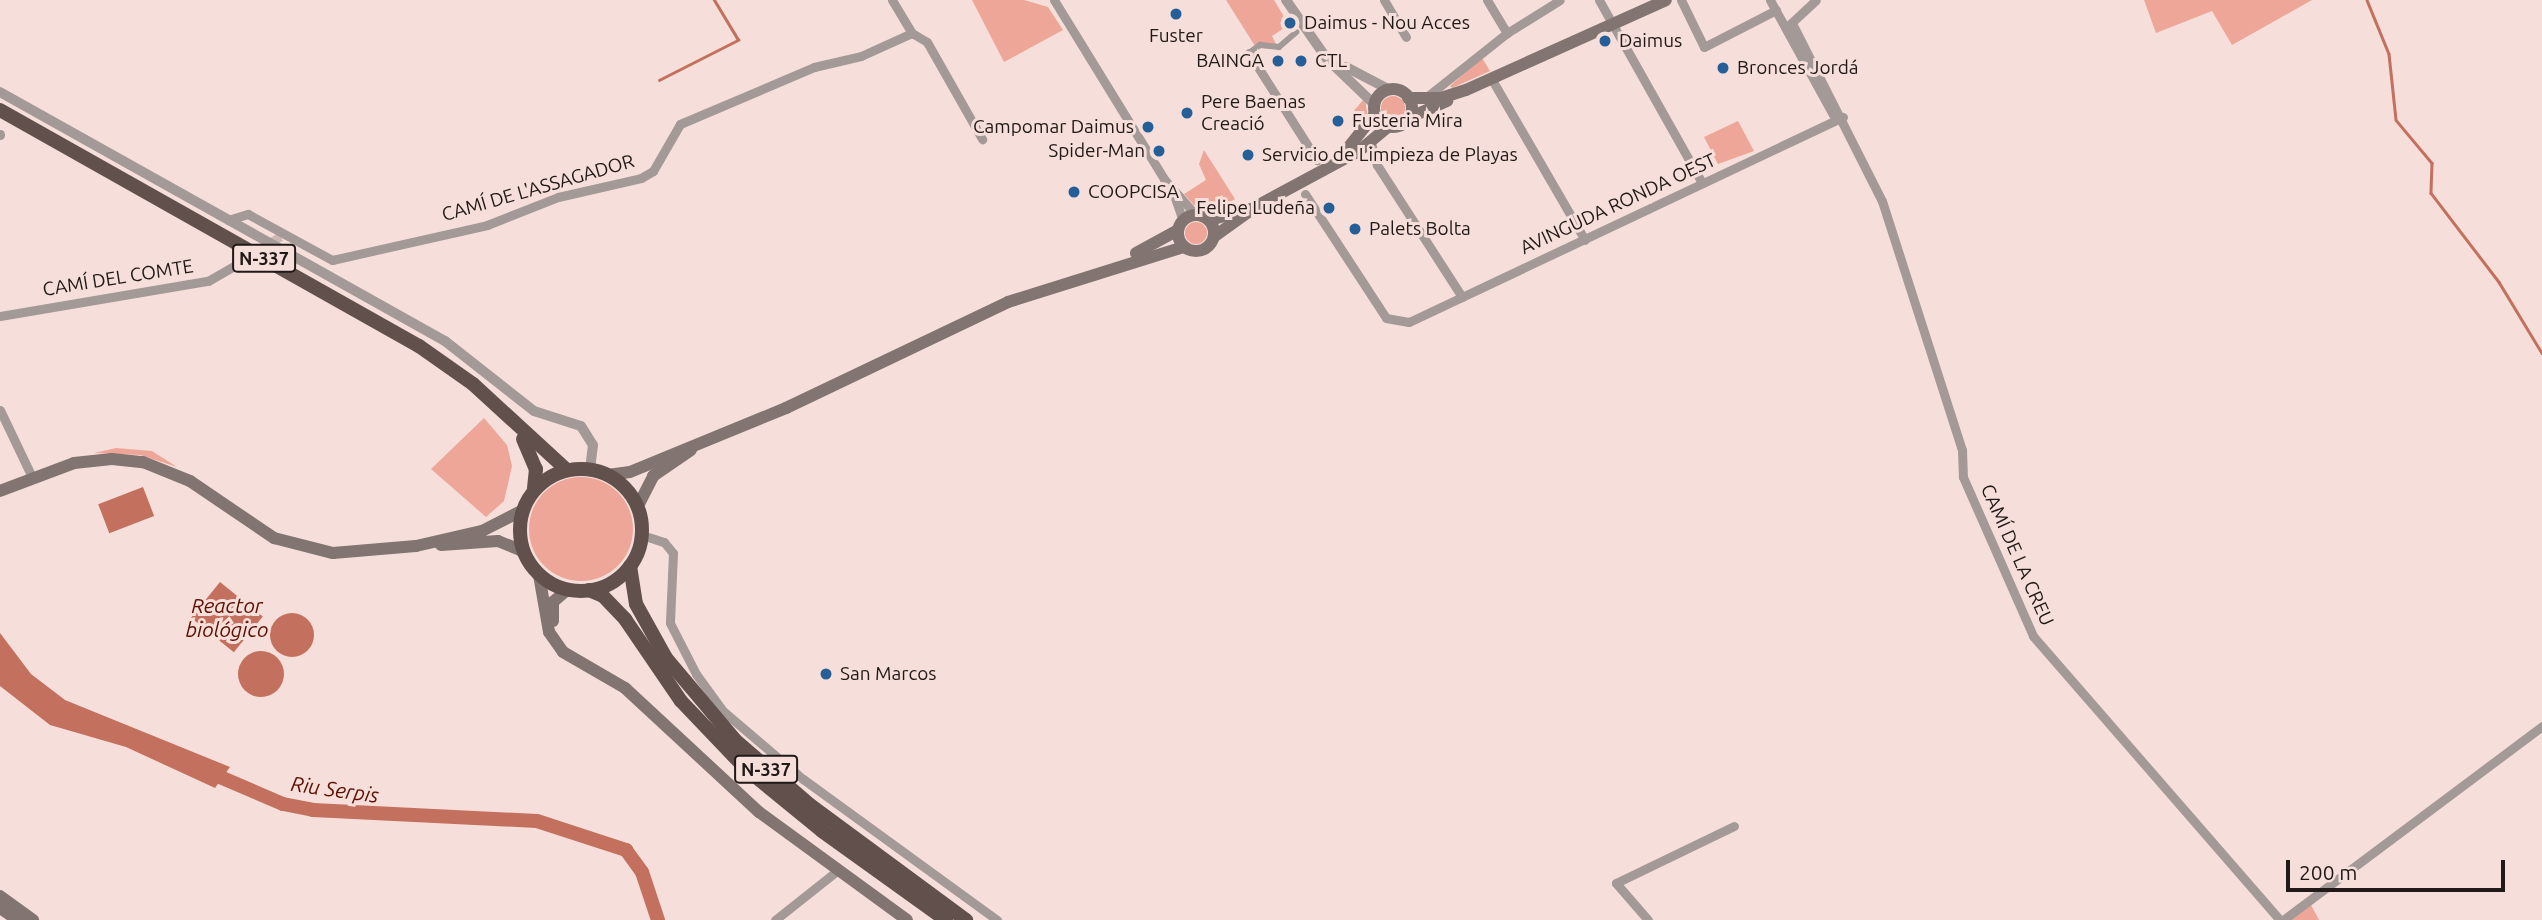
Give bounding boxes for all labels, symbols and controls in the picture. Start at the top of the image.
marker: Fuster [1168,6,1184,22]
place label: Daimus - Nou Acces [1304,12,1470,34]
marker: Daimus - Nou Acces [1282,15,1298,31]
place label: Fuster [1149,25,1203,47]
place label: Daimus [1619,30,1682,52]
marker: Daimus [1597,33,1613,49]
place label: BAINGA [1196,50,1264,72]
place label: CTL [1315,50,1347,72]
marker: BAINGA [1270,53,1286,69]
marker: CTL [1293,53,1309,69]
place label: Bronces Jordá [1737,57,1859,79]
marker: Bronces Jordá [1715,60,1731,76]
place label: Pere Baenas Creació [1201,91,1306,135]
marker: Pere Baenas Creació [1179,105,1195,121]
place label: Fusteria Mira [1352,110,1463,132]
marker: Fusteria Mira [1330,113,1346,129]
place label: Campomar Daimus [973,116,1134,138]
marker: Campomar Daimus [1140,119,1156,135]
place label: Spider-Man [1048,140,1145,162]
marker: Spider-Man [1151,143,1167,159]
place label: Servicio de Limpieza de Playas [1262,144,1518,166]
marker: Servicio de Limpieza de Playas [1240,147,1256,163]
street label: AVINGUDA RONDA OEST [1517,149,1719,259]
street label: CAMÍ DE L'ASSAGADOR [439,150,637,226]
place label: COOPCISA [1088,181,1179,203]
marker: COOPCISA [1066,184,1082,200]
place label: Felipe Ludeña [1196,197,1315,219]
marker: Felipe Ludeña [1321,200,1337,216]
place label: Palets Bolta [1369,218,1471,240]
marker: Palets Bolta [1347,221,1363,237]
road number: N-337 [231,244,297,272]
street label: CAMÍ DEL COMTE [41,255,195,301]
street label: CAMÍ DE LA CREU [1976,481,2058,629]
water label: Reactor biológico [186,592,268,642]
place label: San Marcos [840,663,937,685]
marker: San Marcos [818,666,834,682]
road number: N-337 [733,754,799,784]
water label: Riu Serpis [289,770,381,808]
scale bar [2290,846,2509,890]
text: 200 m [2299,860,2357,884]

